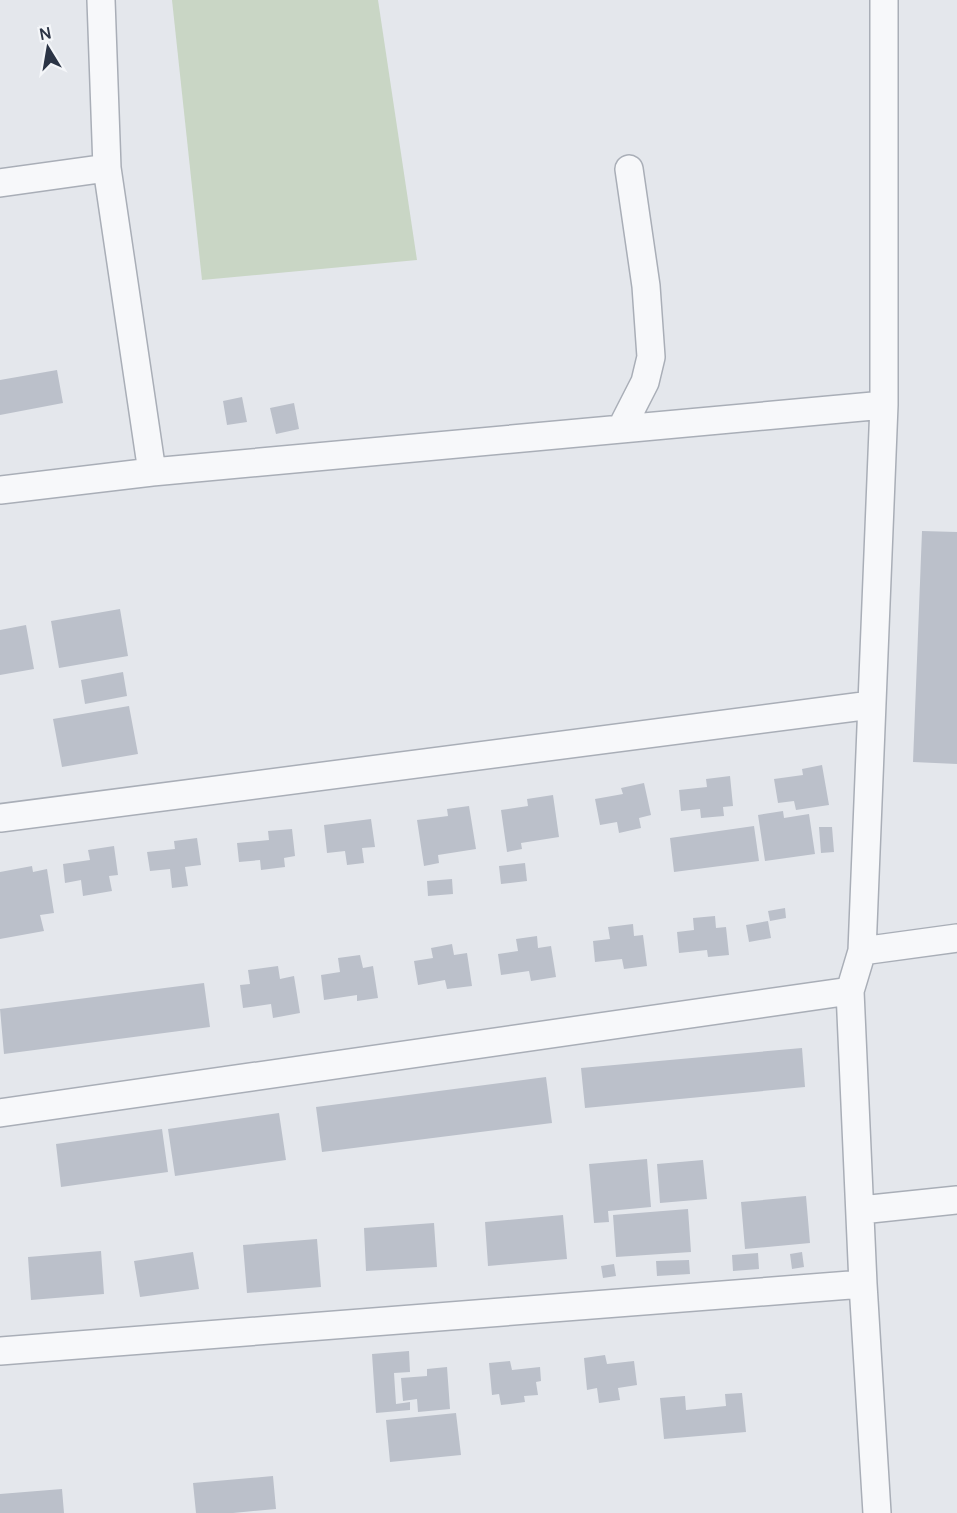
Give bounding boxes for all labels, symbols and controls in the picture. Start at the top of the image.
north arrow [18,18,78,78]
text: N [37,21,53,45]

